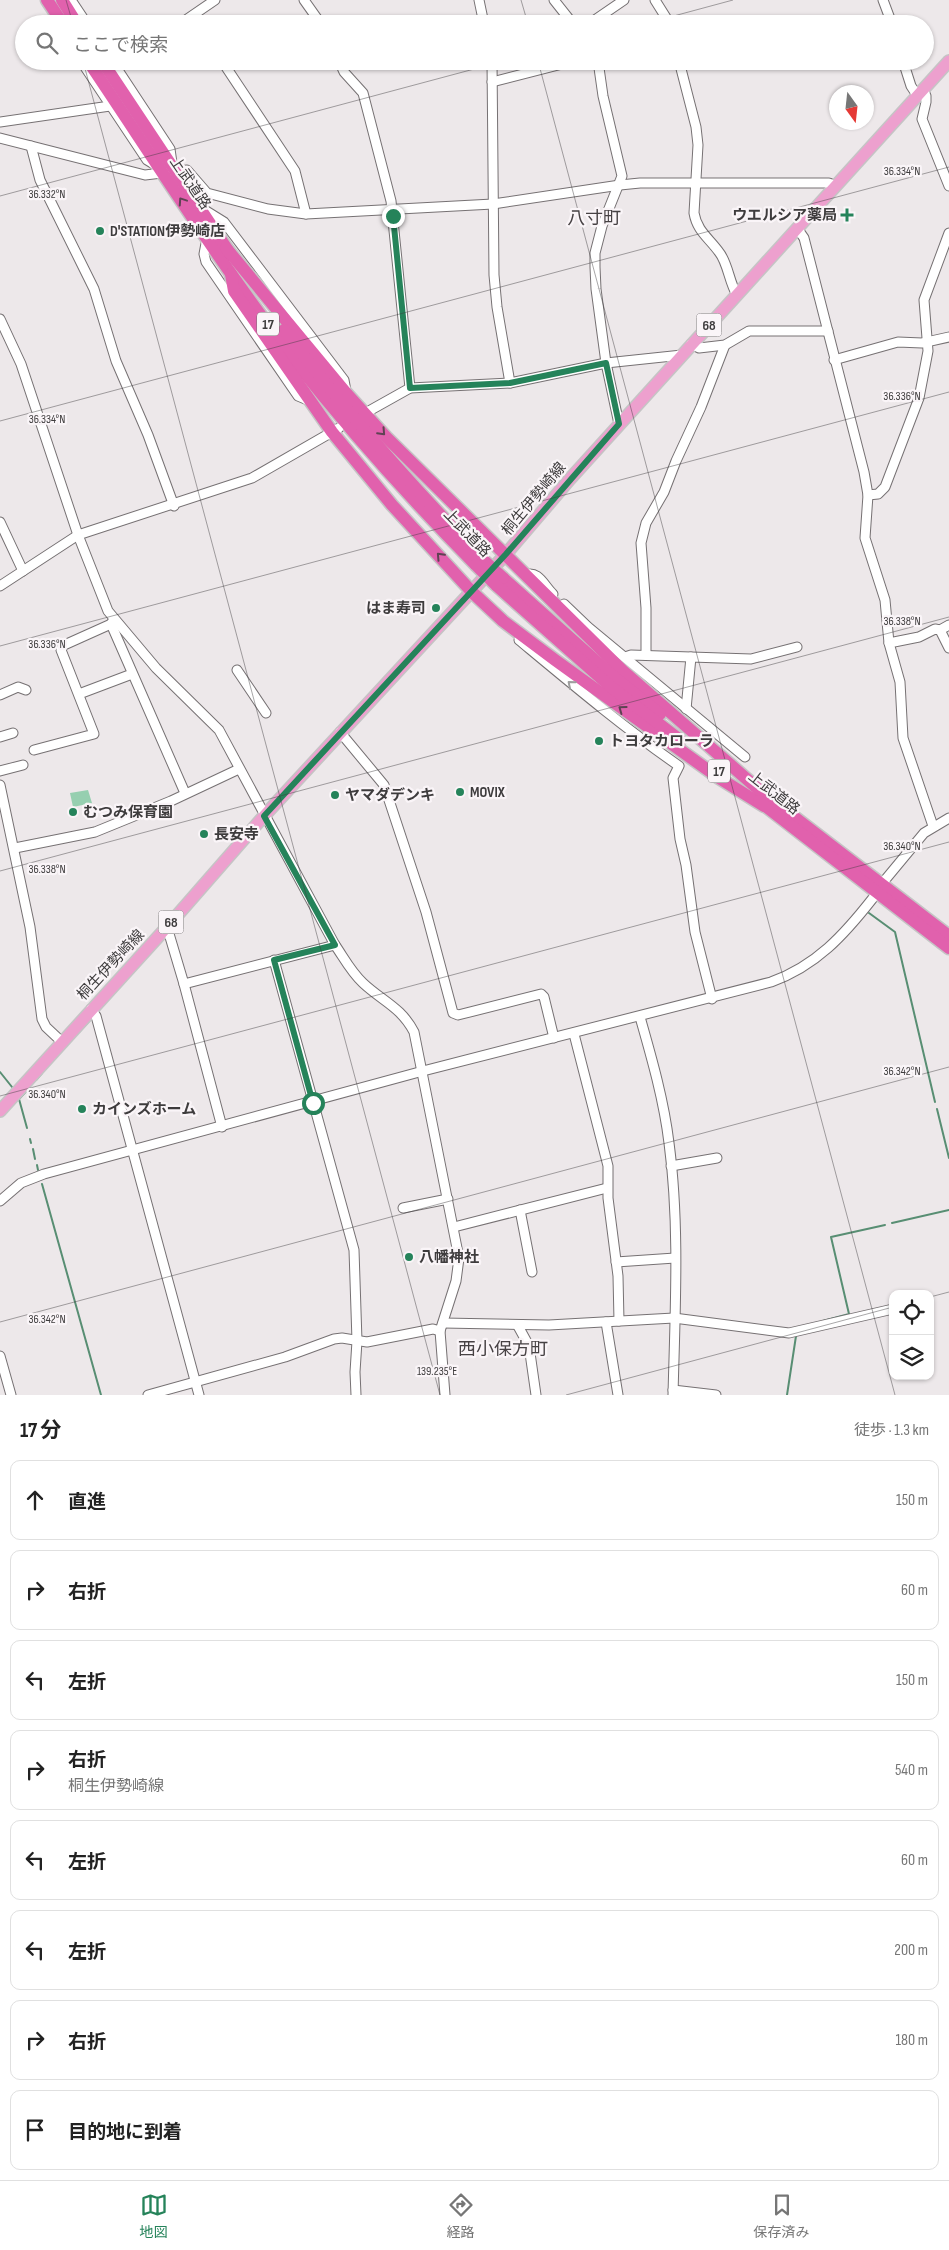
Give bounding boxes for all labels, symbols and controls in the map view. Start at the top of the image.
search box [15,15,934,70]
icon: search [33,29,61,57]
text: ここで検索 [73,34,168,57]
north arrow [829,85,874,130]
street label: 上武道路 [165,153,215,213]
text: 36.334°N [884,164,920,179]
text: 36.332°N [29,187,65,202]
one-way arrow [179,197,188,207]
route end [382,205,405,228]
place label: ウエルシア薬局 [732,206,837,225]
district label: 八寸町 [567,208,621,229]
marker: ウエルシア薬局 [841,209,853,221]
place label: D'STATION伊勢崎店 [110,222,225,241]
marker: D'STATION伊勢崎店 [94,225,106,237]
road number: 17 [257,312,279,336]
road number: 68 [696,314,722,336]
text: 36.336°N [883,389,921,404]
text: 36.334°N [29,412,65,427]
one-way arrow [376,427,385,436]
street label: 桐生伊勢崎線 [498,458,570,540]
street label: 上武道路 [439,505,495,561]
one-way arrow [436,552,445,561]
place label: はま寿司 [366,599,426,618]
marker: はま寿司 [430,602,442,614]
text: 36.338°N [883,614,921,629]
text: 36.336°N [28,637,66,652]
one-way arrow [567,680,576,689]
one-way arrow [619,706,628,715]
place label: トヨタカローラ [609,732,714,751]
marker: トヨタカローラ [593,735,605,747]
road number: 17 [708,759,730,782]
street label: 上武道路 [745,767,803,819]
place label: MOVIX [470,783,505,802]
place label: ヤマダデンキ [345,786,435,805]
marker: MOVIX [454,786,466,798]
marker: ヤマダデンキ [329,789,341,801]
place label: むつみ保育園 [83,803,173,822]
marker: むつみ保育園 [67,806,79,818]
place label: 長安寺 [214,825,259,844]
marker: 長安寺 [198,828,210,840]
text: 36.340°N [883,839,921,854]
text: 36.338°N [28,862,66,877]
road number: 68 [158,910,184,934]
street label: 桐生伊勢崎線 [73,926,149,1004]
text: 36.342°N [883,1064,921,1079]
text: 36.340°N [28,1087,66,1102]
route start [302,1092,325,1115]
place label: カインズホーム [92,1100,196,1119]
marker: カインズホーム [76,1103,88,1115]
place label: 八幡神社 [419,1248,479,1267]
marker: 八幡神社 [403,1251,415,1263]
map controls [889,1290,934,1380]
button: locate [889,1290,934,1335]
text: 36.342°N [28,1312,66,1327]
button: layers [889,1335,934,1380]
district label: 西小保方町 [458,1339,548,1360]
text: 139.235°E [417,1364,457,1379]
text: 17 分 [20,1418,62,1443]
text: 徒歩 · 1.3 km [854,1421,929,1440]
icon: ahead [21,1486,49,1514]
text: 直進 [68,1491,106,1514]
text: 150 m [896,1491,928,1510]
icon: right [21,1576,49,1604]
text: 右折 [68,1581,106,1604]
text: 60 m [901,1581,928,1600]
icon: left [21,1666,49,1694]
text: 左折 [68,1671,106,1694]
text: 150 m [896,1671,928,1690]
text: 右折 [68,1749,106,1772]
icon: right [21,1756,49,1784]
text: 540 m [895,1761,928,1780]
text: 桐生伊勢崎線 [68,1777,164,1796]
icon: left [21,1846,49,1874]
text: 左折 [68,1851,106,1874]
text: 60 m [901,1851,928,1870]
icon: left [21,1936,49,1964]
text: 左折 [68,1941,106,1964]
text: 200 m [894,1941,928,1960]
icon: right [21,2026,49,2054]
text: 右折 [68,2031,106,2054]
text: 180 m [895,2031,928,2050]
icon: arrive [21,2116,49,2144]
text: 目的地に到着 [68,2121,182,2144]
tab: 地図 [140,2191,168,2241]
tab: 経路 [447,2191,475,2241]
tab: 保存済み [754,2191,810,2241]

